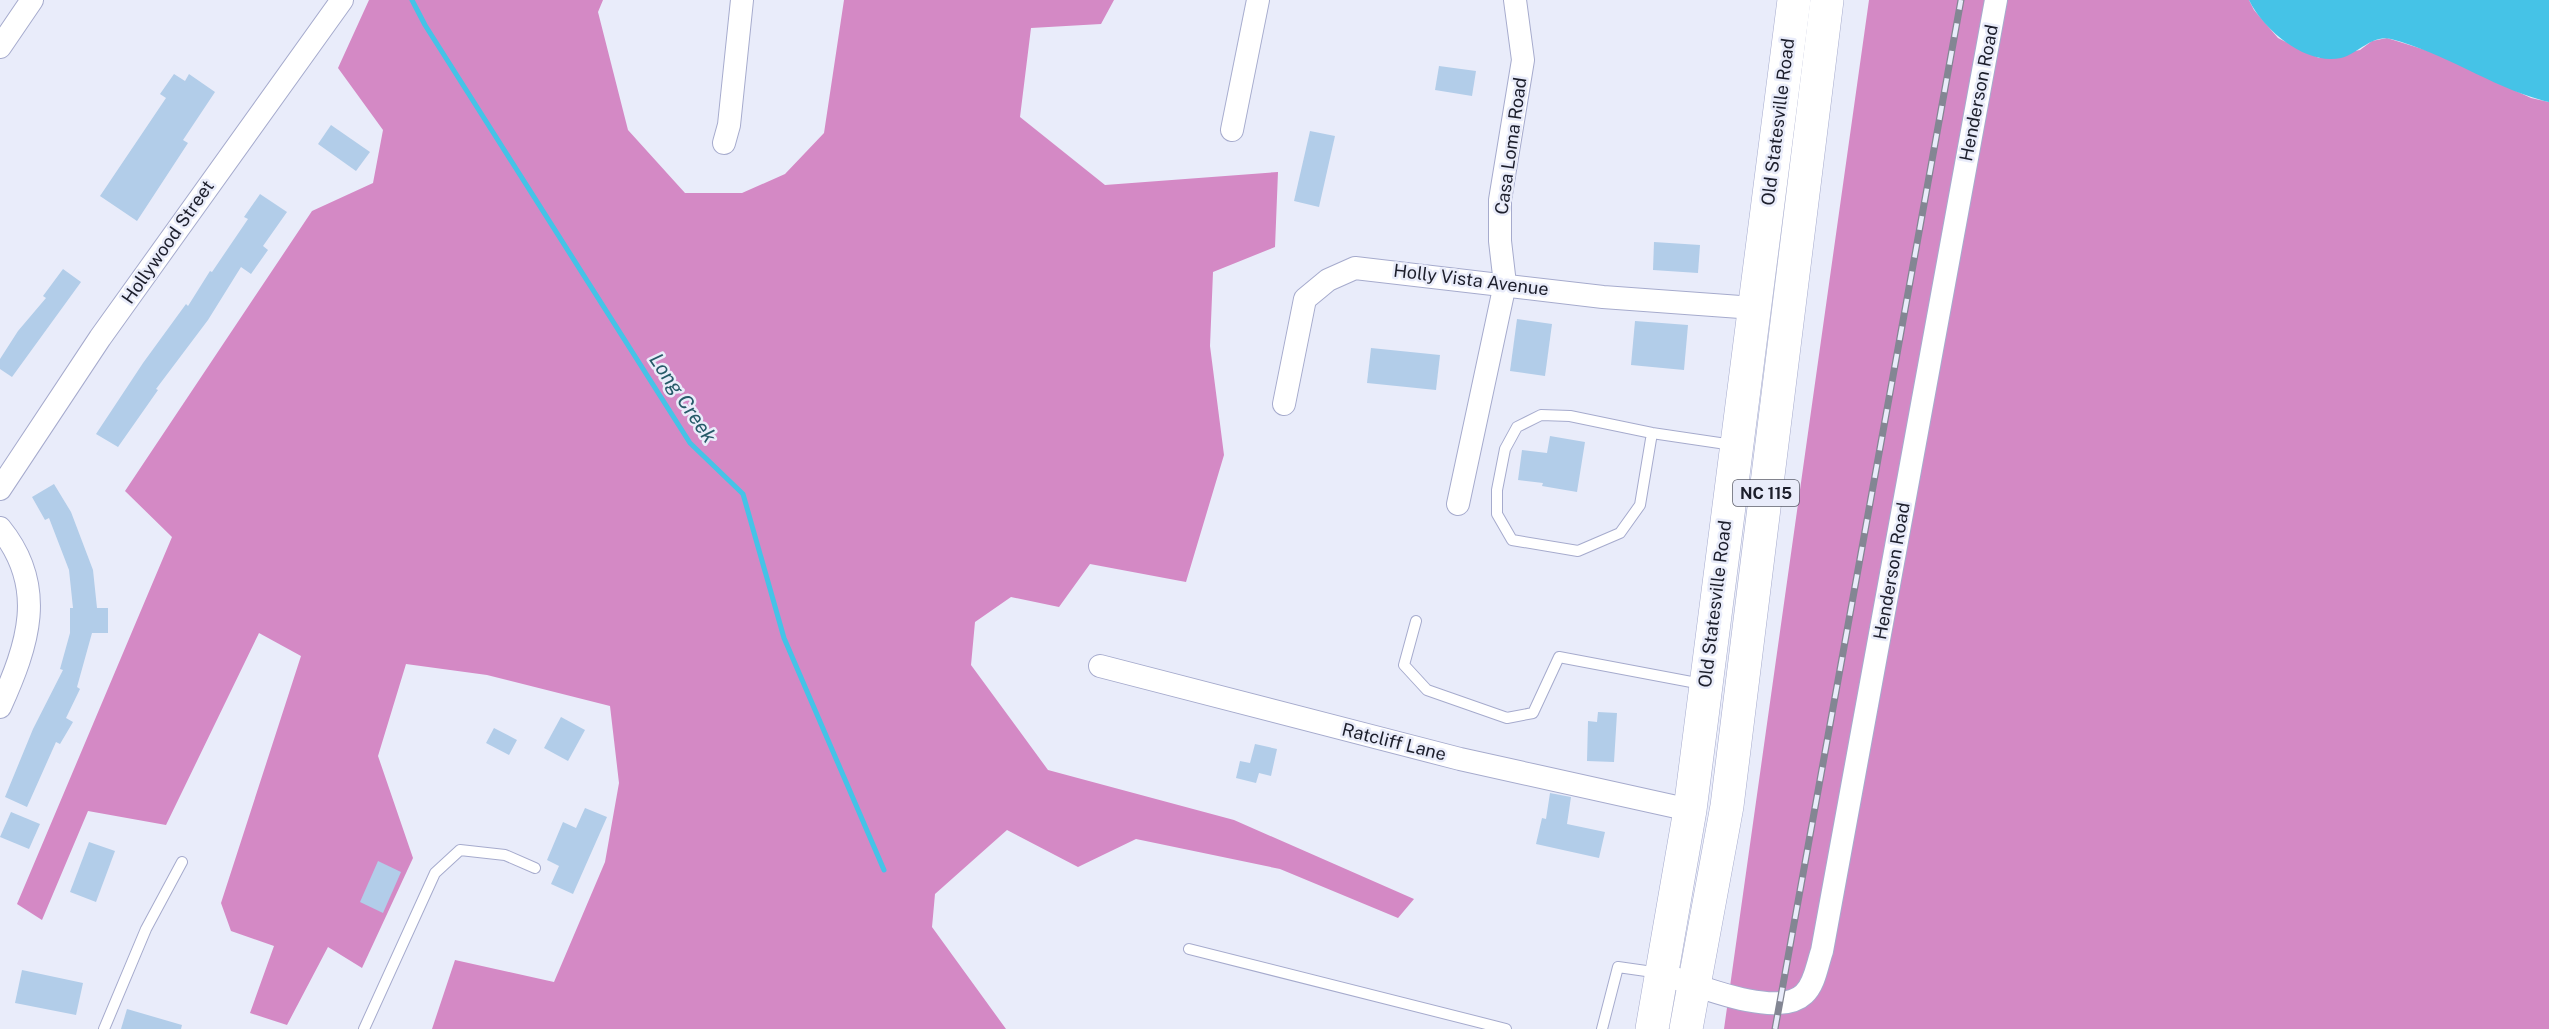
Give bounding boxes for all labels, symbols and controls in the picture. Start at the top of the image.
street label: Henderson Road [1955,23,2002,163]
street label: Old Statesville Road [1757,37,1798,207]
street label: Casa Loma Road [1490,76,1531,216]
street label: Hollywood Street [117,176,218,307]
street label: Holly Vista Avenue [1392,260,1550,299]
water label: Long Creek [644,349,722,447]
road number: NC 115 [1733,480,1799,506]
street label: Henderson Road [1869,501,1914,641]
street label: Old Statesville Road [1694,519,1735,689]
street label: Ratcliff Lane [1340,718,1448,765]

